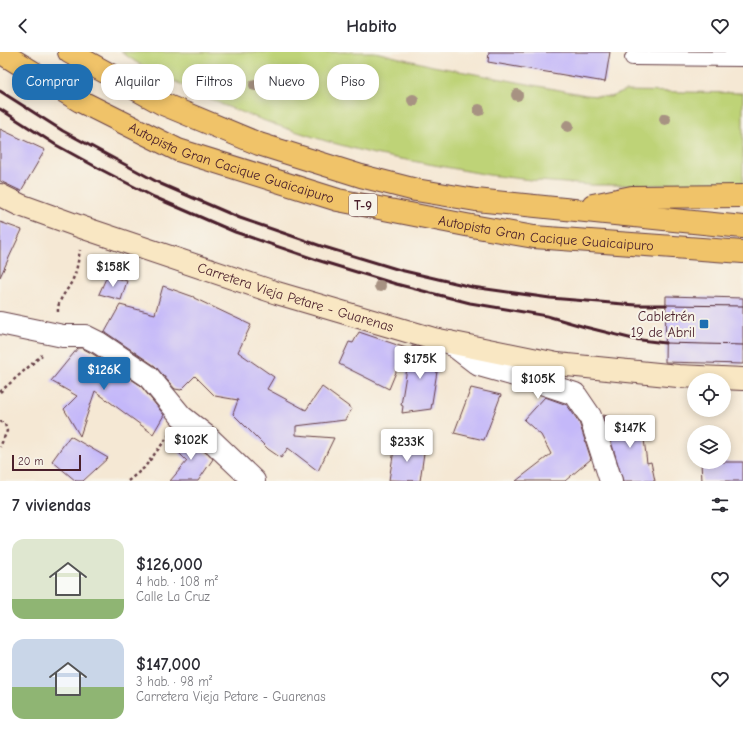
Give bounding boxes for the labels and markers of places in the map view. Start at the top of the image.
pin: $158K [85,254,141,288]
place label: Cabletrén 19 de Abril [631,308,695,341]
marker: Cabletrén 19 de Abril [698,318,710,330]
pin: $175K [392,346,448,380]
pin: $126K [76,357,132,391]
pin: $105K [510,366,566,400]
pin: $147K [602,415,658,449]
pin: $102K [163,427,219,461]
pin: $233K [379,429,435,463]

